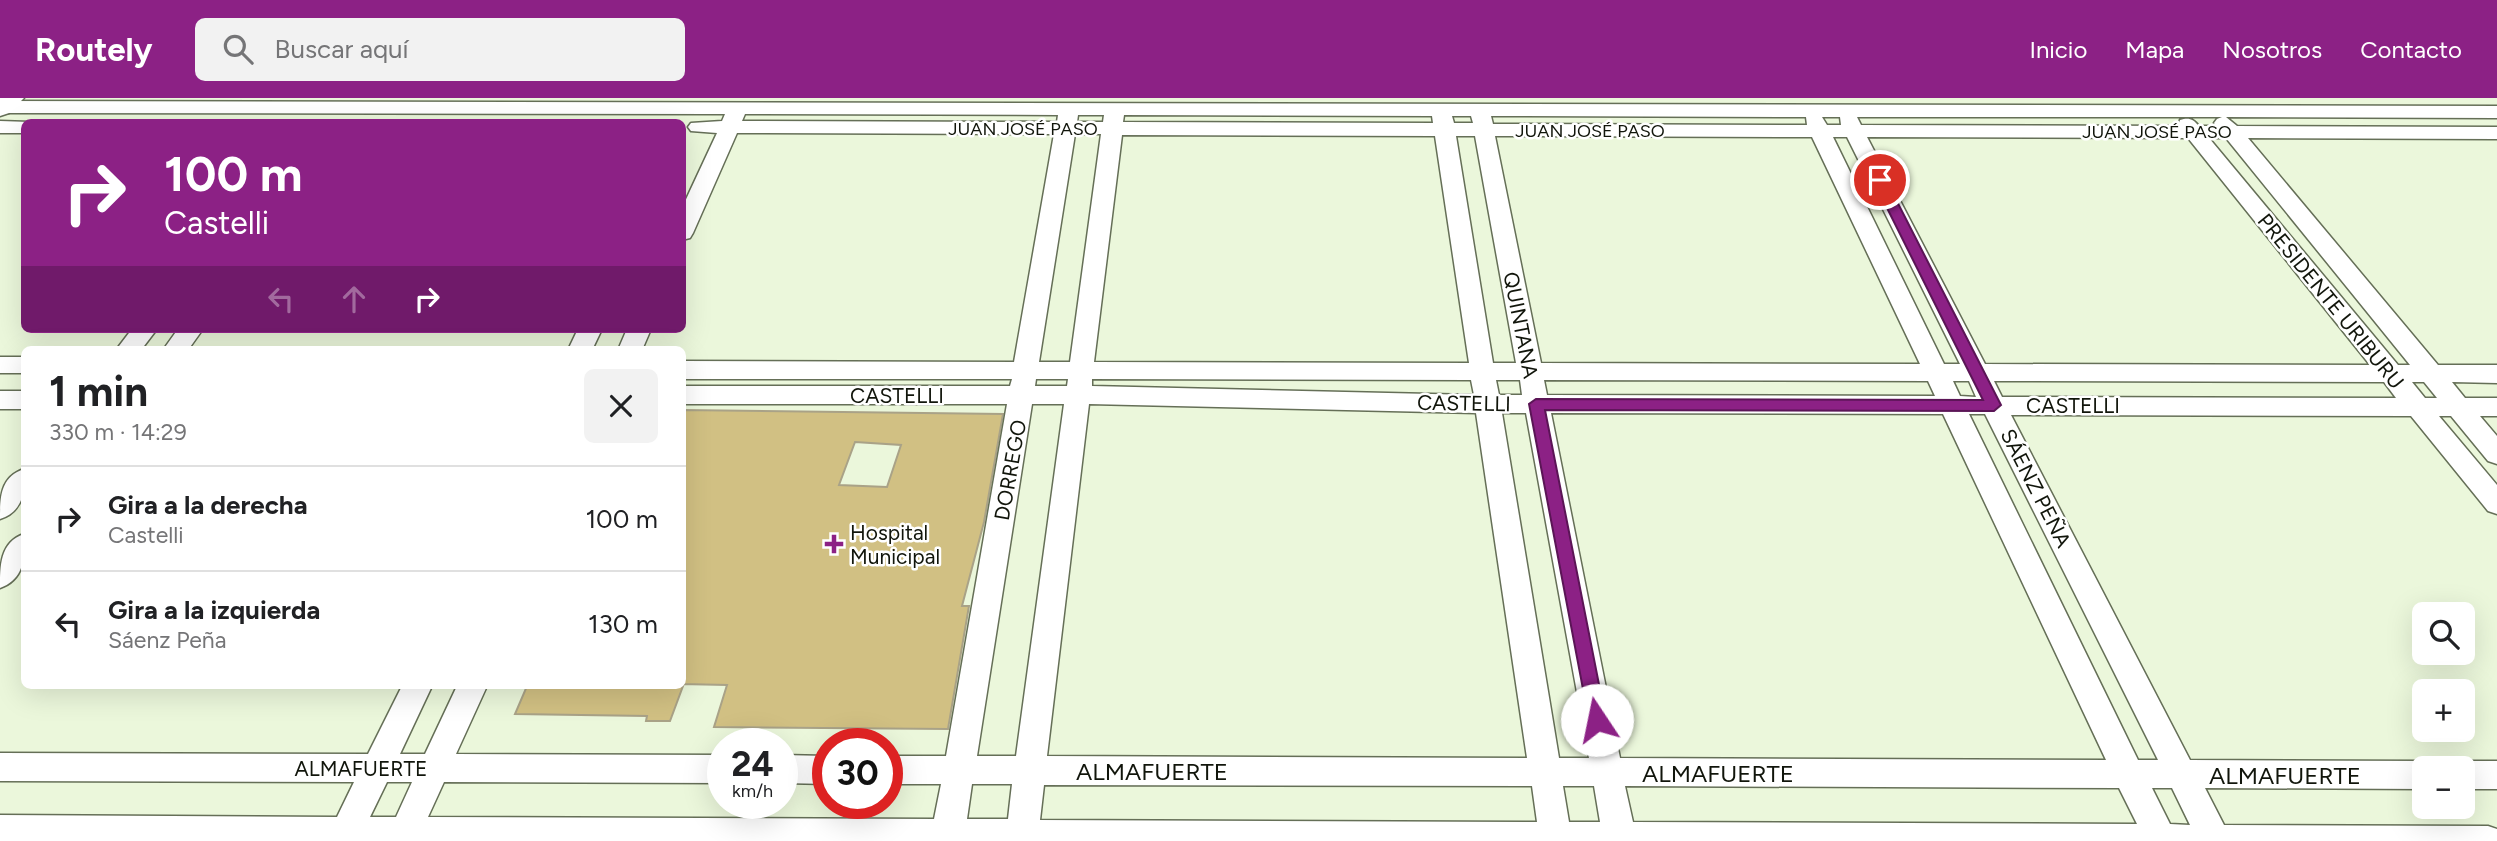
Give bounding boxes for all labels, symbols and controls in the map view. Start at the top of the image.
search box [195,18,685,81]
text: Routely [35,30,153,69]
icon: search [219,30,257,68]
text: Buscar aquí [275,33,408,65]
text: Inicio [2029,35,2087,64]
text: Mapa [2125,35,2184,64]
text: Nosotros [2222,35,2322,64]
text: Contacto [2360,35,2462,64]
street label: JUAN JOSÉ PASO [948,118,1098,140]
street label: JUAN JOSÉ PASO [1515,120,1665,142]
street label: JUAN JOSÉ PASO [2082,121,2232,143]
text: 100 m [164,144,303,203]
icon: right [49,147,140,238]
pin [1850,150,1910,210]
icon: arrive [1861,161,1899,199]
text: Castelli [164,204,269,242]
street label: PRESIDENTE URIBURU [2253,208,2409,394]
street label: QUINTANA [1498,270,1544,380]
icon: left [262,280,300,318]
icon: ahead [335,280,373,318]
icon: right [408,280,446,318]
text: 1 min [49,366,148,417]
button: close [584,369,658,443]
street label: CASTELLI [850,383,944,408]
street label: CASTELLI [1417,390,1511,416]
street label: CASTELLI [2026,393,2120,418]
text: 330 m · 14:29 [49,418,187,446]
street label: DORREGO [989,418,1031,522]
street label: SÁENZ PEÑA [1995,425,2077,551]
text: Gira a la derecha [108,489,308,521]
icon: right [49,500,87,538]
text: 100 m [585,503,658,535]
place label: Hospital Municipal [850,520,940,569]
text: Castelli [108,521,184,549]
marker: Hospital Municipal [824,534,844,554]
text: Gira a la izquierda [108,594,320,626]
map controls [2412,602,2475,819]
button: search [2412,602,2475,665]
icon: left [49,605,87,643]
text: 130 m [588,608,658,640]
text: Sáenz Peña [108,626,226,654]
button: + [2412,679,2475,742]
position arrow [1560,683,1634,757]
speed limit sign: 30 [812,728,903,819]
text: 24 [731,743,774,785]
street label: ALMAFUERTE [295,756,427,781]
button: − [2412,756,2475,819]
street label: ALMAFUERTE [1076,757,1228,786]
street label: ALMAFUERTE [1642,759,1794,788]
street label: ALMAFUERTE [2209,761,2361,790]
text: km/h [732,780,773,802]

